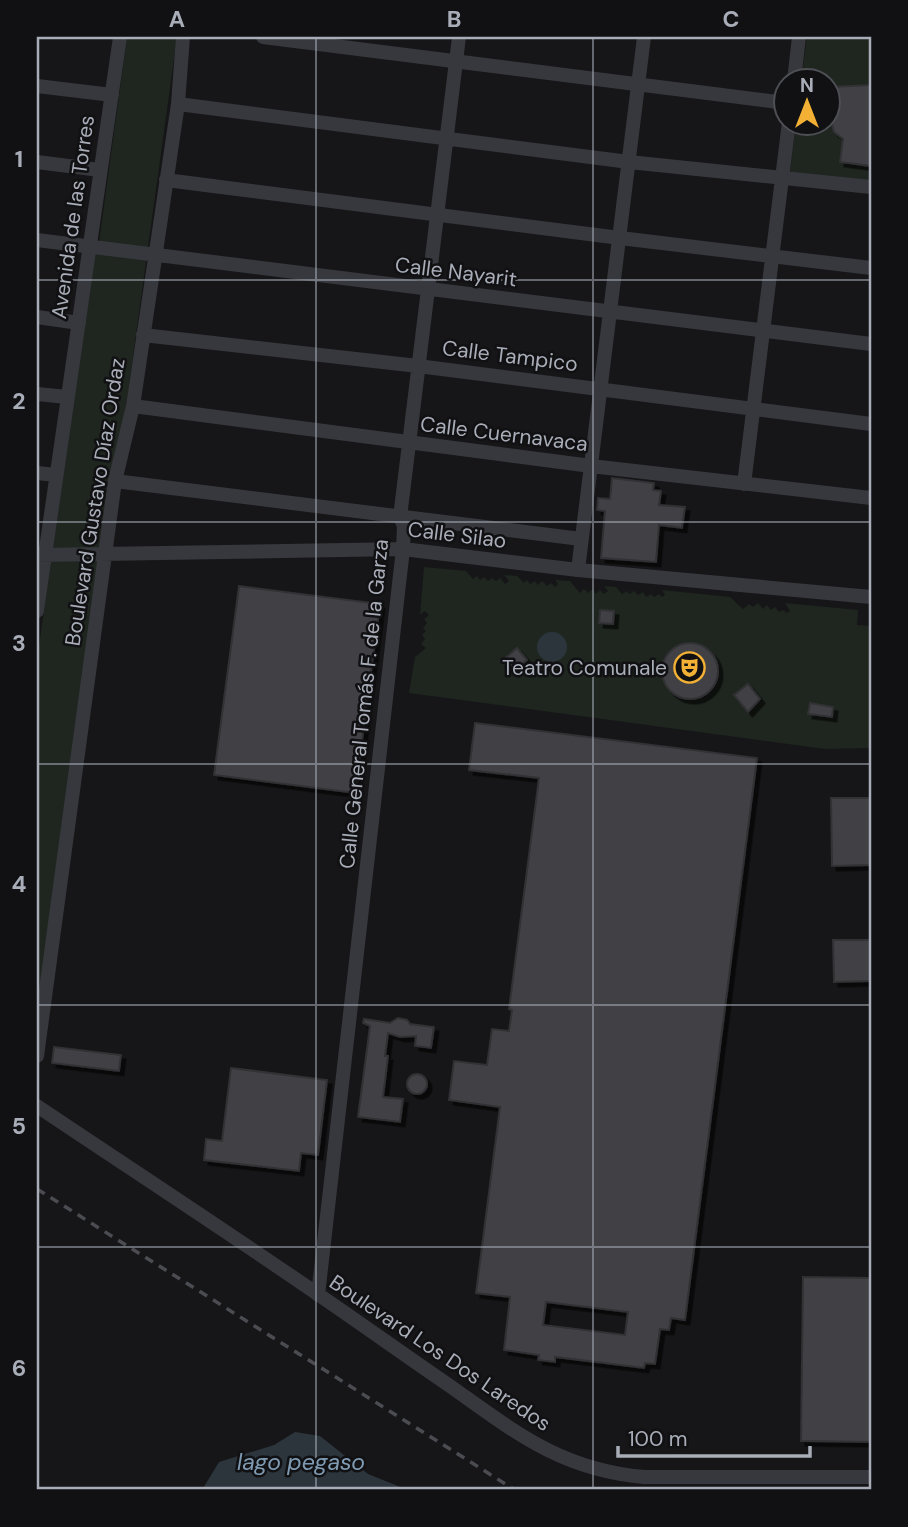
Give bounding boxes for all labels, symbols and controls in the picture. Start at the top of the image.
text: A [169,4,185,34]
text: B [447,4,461,34]
text: C [723,4,739,34]
north arrow [772,66,842,136]
text: N [800,73,814,98]
street label: Avenida de las Torres [45,113,101,321]
text: 1 [15,144,23,174]
street label: Calle Nayarit [394,251,518,293]
street label: Calle Tampico [441,334,579,378]
street label: Boulevard Gustavo Díaz Ordaz [58,356,132,648]
text: 2 [12,386,26,416]
street label: Calle Cuernavaca [419,410,589,458]
street label: Calle Silao [406,515,508,555]
street label: Calle General Tomás F. de la Garza [333,538,395,870]
text: 3 [12,628,26,658]
theatre icon: Teatro Comunale [673,651,707,685]
place label: Teatro Comunale [502,654,667,682]
text: 4 [12,869,27,899]
text: 5 [12,1111,26,1141]
street label: Boulevard Los Dos Laredos [324,1268,556,1438]
text: 6 [12,1353,26,1383]
scale bar [618,1415,810,1459]
text: 100 m [628,1425,688,1453]
water label: lago pegaso [237,1447,365,1477]

